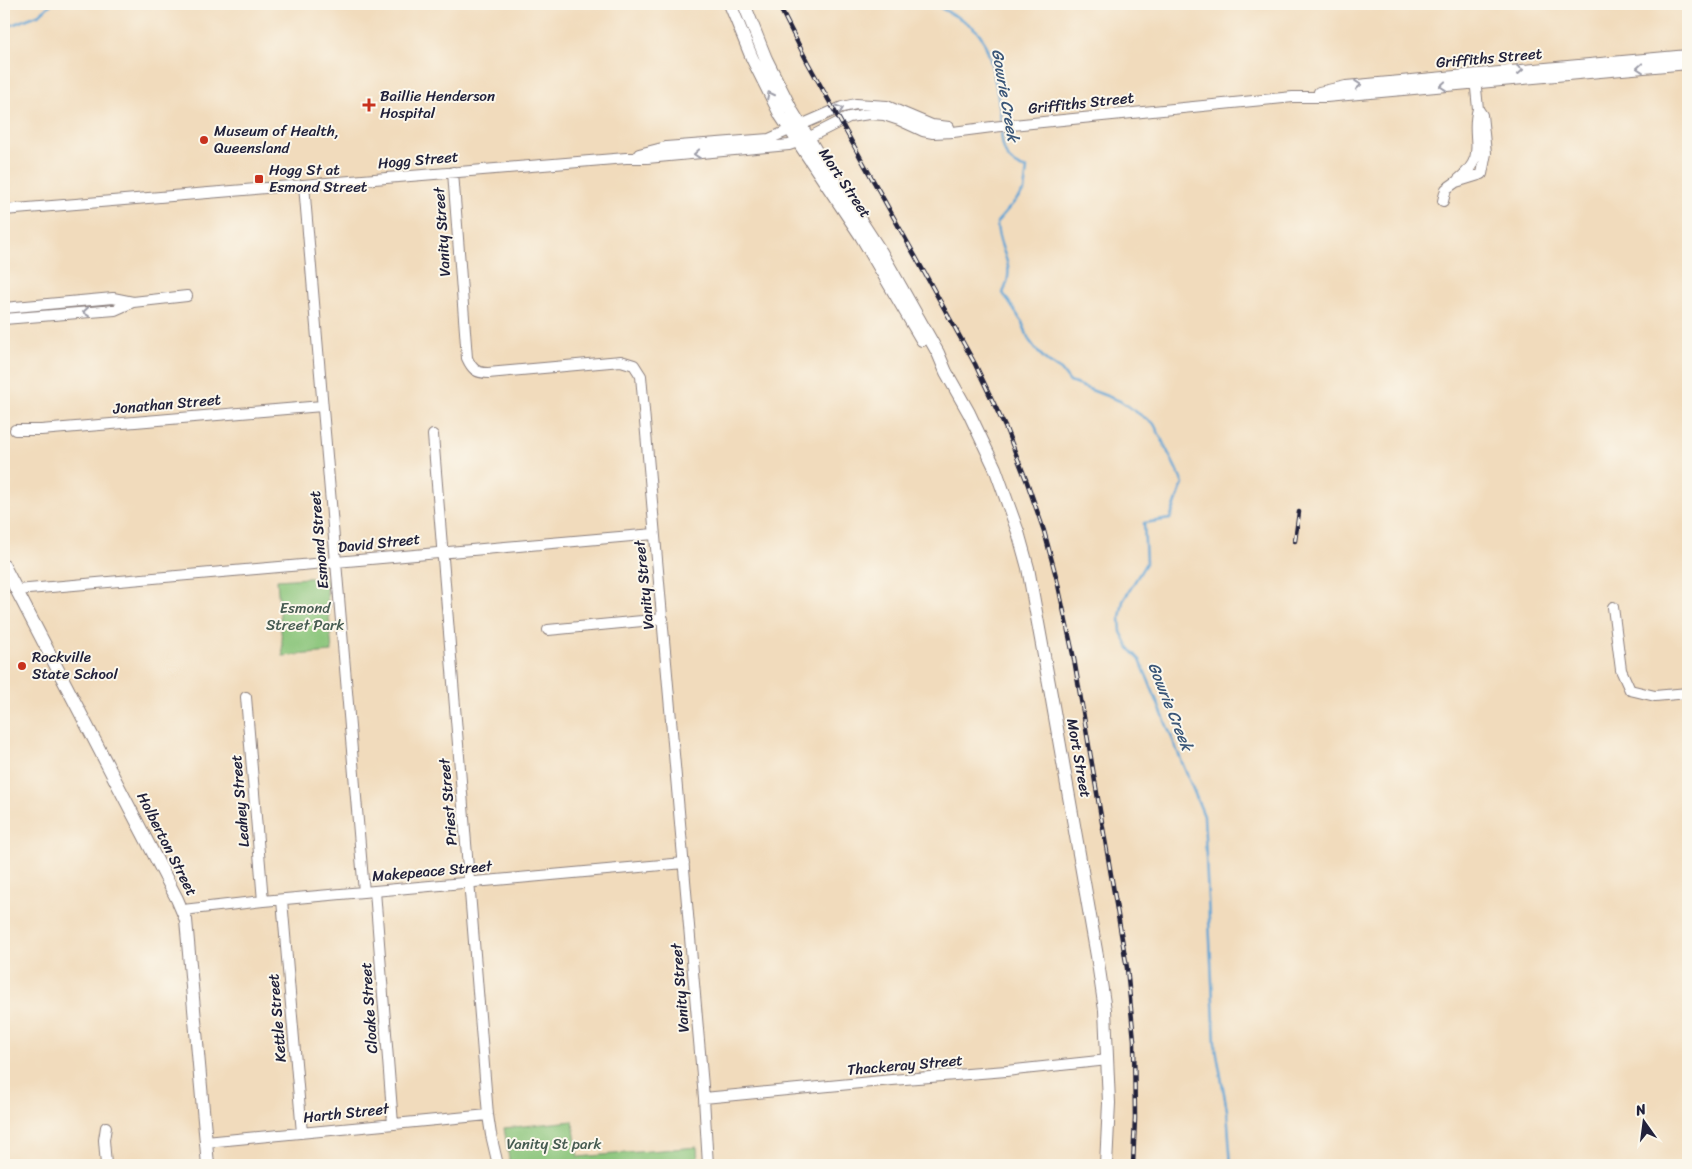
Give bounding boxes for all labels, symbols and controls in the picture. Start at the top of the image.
street label: Griffiths Street [1435,40,1544,76]
water label: Gowrie Creek [983,47,1028,146]
one-way arrow [1635,62,1643,73]
one-way arrow [1516,65,1524,76]
one-way arrow [1355,80,1363,91]
one-way arrow [1439,80,1447,91]
place label: Baillie Henderson Hospital [380,83,495,126]
street label: Griffiths Street [1027,84,1136,121]
one-way arrow [766,91,776,100]
marker: Baillie Henderson Hospital [362,98,376,112]
one-way arrow [835,105,844,115]
place label: Museum of Health, Queensland [214,118,339,161]
marker: Museum of Health, Queensland [198,134,210,146]
street label: Hogg Street [377,143,460,176]
street label: Mort Street [812,143,878,224]
one-way arrow [693,148,701,159]
place label: Hogg St at Esmond Street [269,157,368,200]
marker: Hogg St at Esmond Street [253,173,265,185]
street label: Vanity Street [426,186,458,277]
one-way arrow [82,307,90,318]
street label: Jonathan Street [111,386,223,422]
street label: Esmond Street [302,489,336,590]
street label: David Street [337,526,422,560]
street label: Vanity Street [626,538,662,631]
park label: Esmond Street Park [266,595,344,638]
place label: Rockville State School [32,644,118,687]
water label: Gowrie Creek [1140,657,1202,757]
marker: Rockville State School [16,660,28,672]
street label: Mort Street [1059,716,1099,800]
street label: Leahey Street [223,753,257,848]
street label: Priest Street [431,756,465,847]
street label: Holberton Street [130,787,205,901]
street label: Makepeace Street [371,853,494,889]
street label: Vanity Street [663,941,697,1034]
street label: Cloake Street [353,961,385,1055]
street label: Kettle Street [260,972,294,1063]
street label: Thackeray Street [846,1047,964,1083]
street label: Harth Street [302,1095,391,1130]
north arrow [1620,1096,1670,1146]
text: N [1632,1096,1649,1123]
park label: Vanity St park [506,1131,603,1157]

